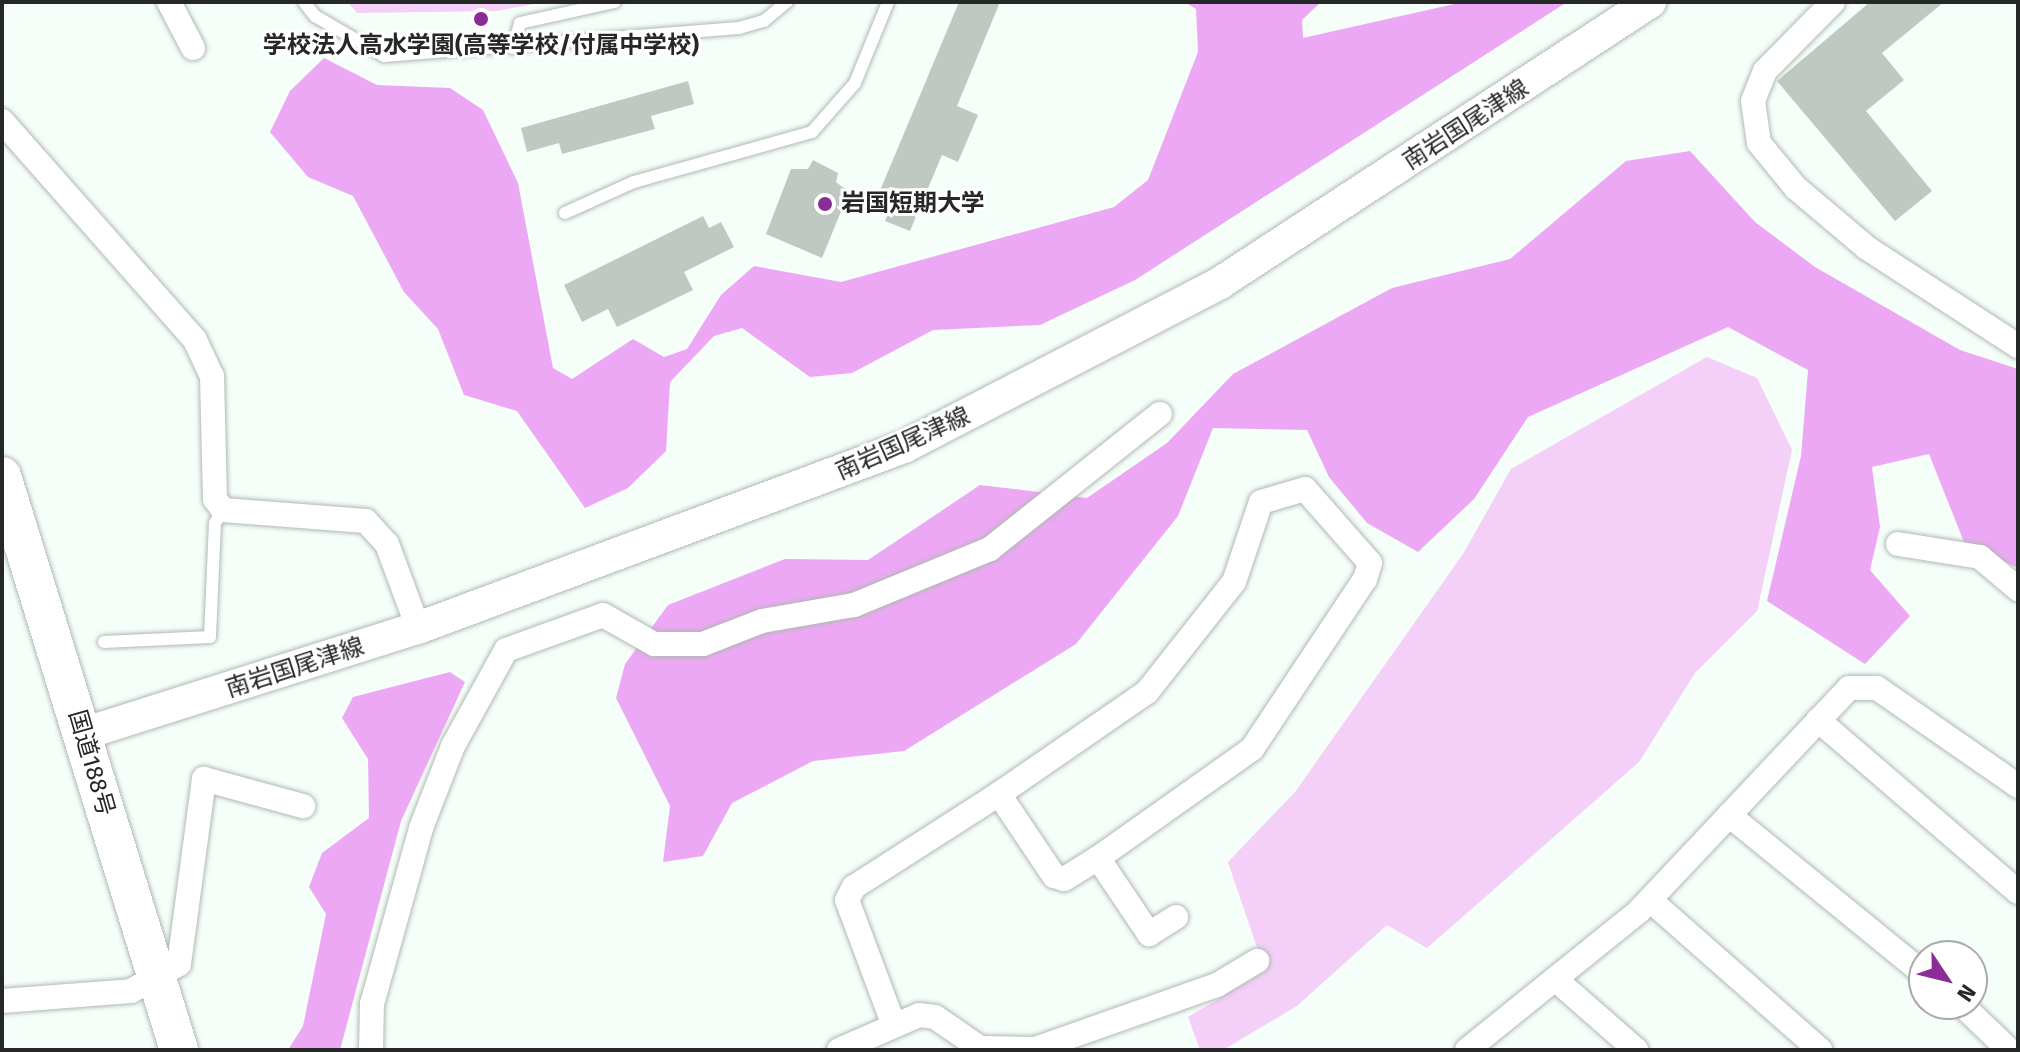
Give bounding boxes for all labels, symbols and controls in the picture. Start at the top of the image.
marker: 学校法人高水学園(高等学校/付属中学校) [472,10,490,28]
place label: 学校法人高水学園(高等学校/付属中学校) [263,32,699,60]
street label: 南岩国尾津線 [1398,74,1534,176]
place label: 岩国短期大学 [841,190,985,218]
marker: 岩国短期大学 [816,195,834,213]
street label: 南岩国尾津線 [831,402,975,486]
street label: 南岩国尾津線 [222,632,368,704]
street label: 国道188号 [62,707,120,819]
north arrow [1908,940,1988,1020]
text: N [1951,979,1982,1007]

